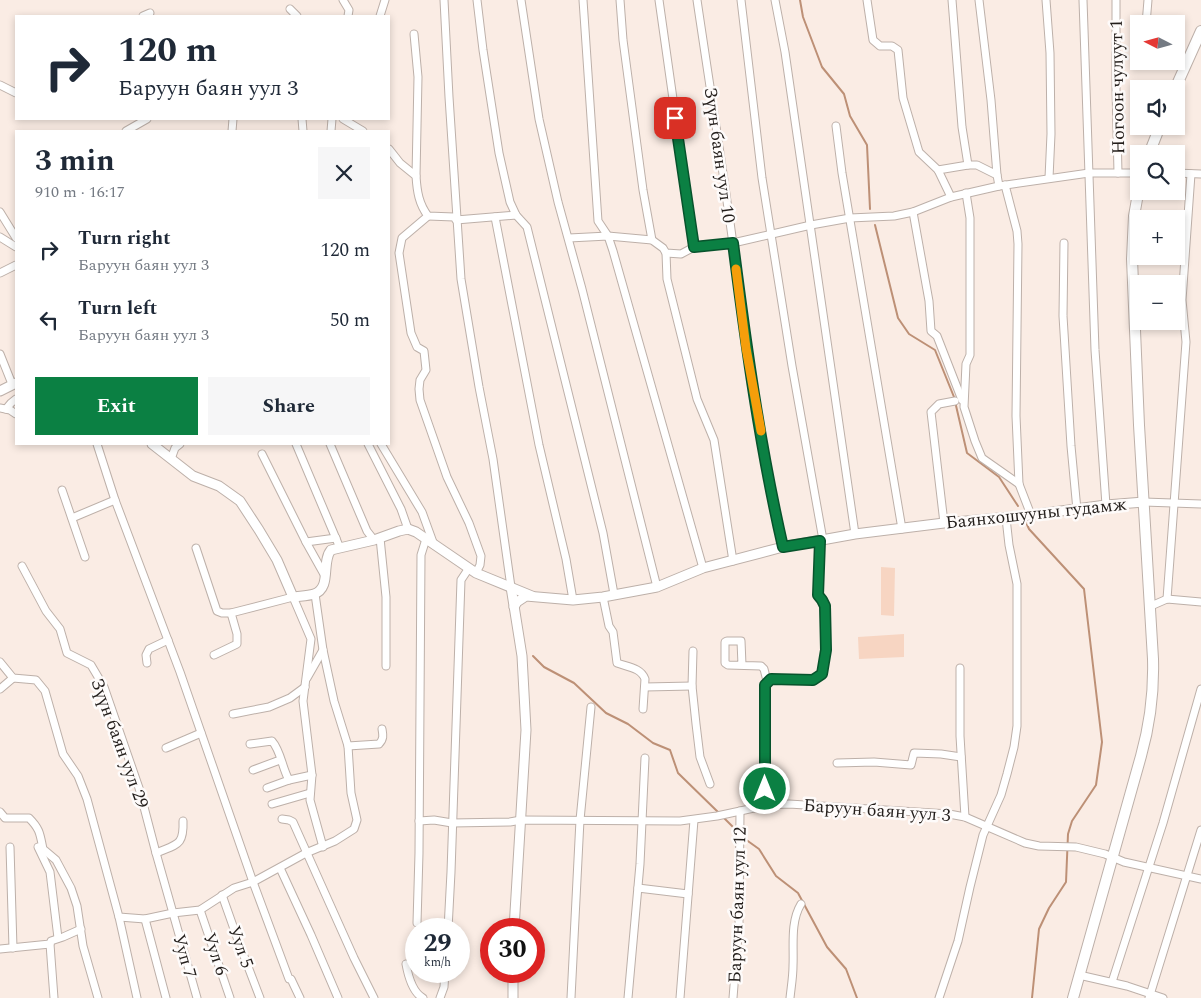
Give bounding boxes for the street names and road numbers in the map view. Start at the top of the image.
street label: Ногоон чулуут 1 [1103,19,1132,155]
street label: Зүүн баян уул 10 [697,85,742,225]
street label: Баянхошууны гудамж [944,491,1128,536]
street label: Зүүн баян уул 29 [83,674,156,812]
street label: Баруун баян уул 3 [802,792,951,829]
street label: Баруун баян уул 12 [721,826,754,984]
street label: Уул 5 [220,922,261,972]
street label: Уул 6 [196,929,235,979]
street label: Ууп 7 [165,931,204,981]

